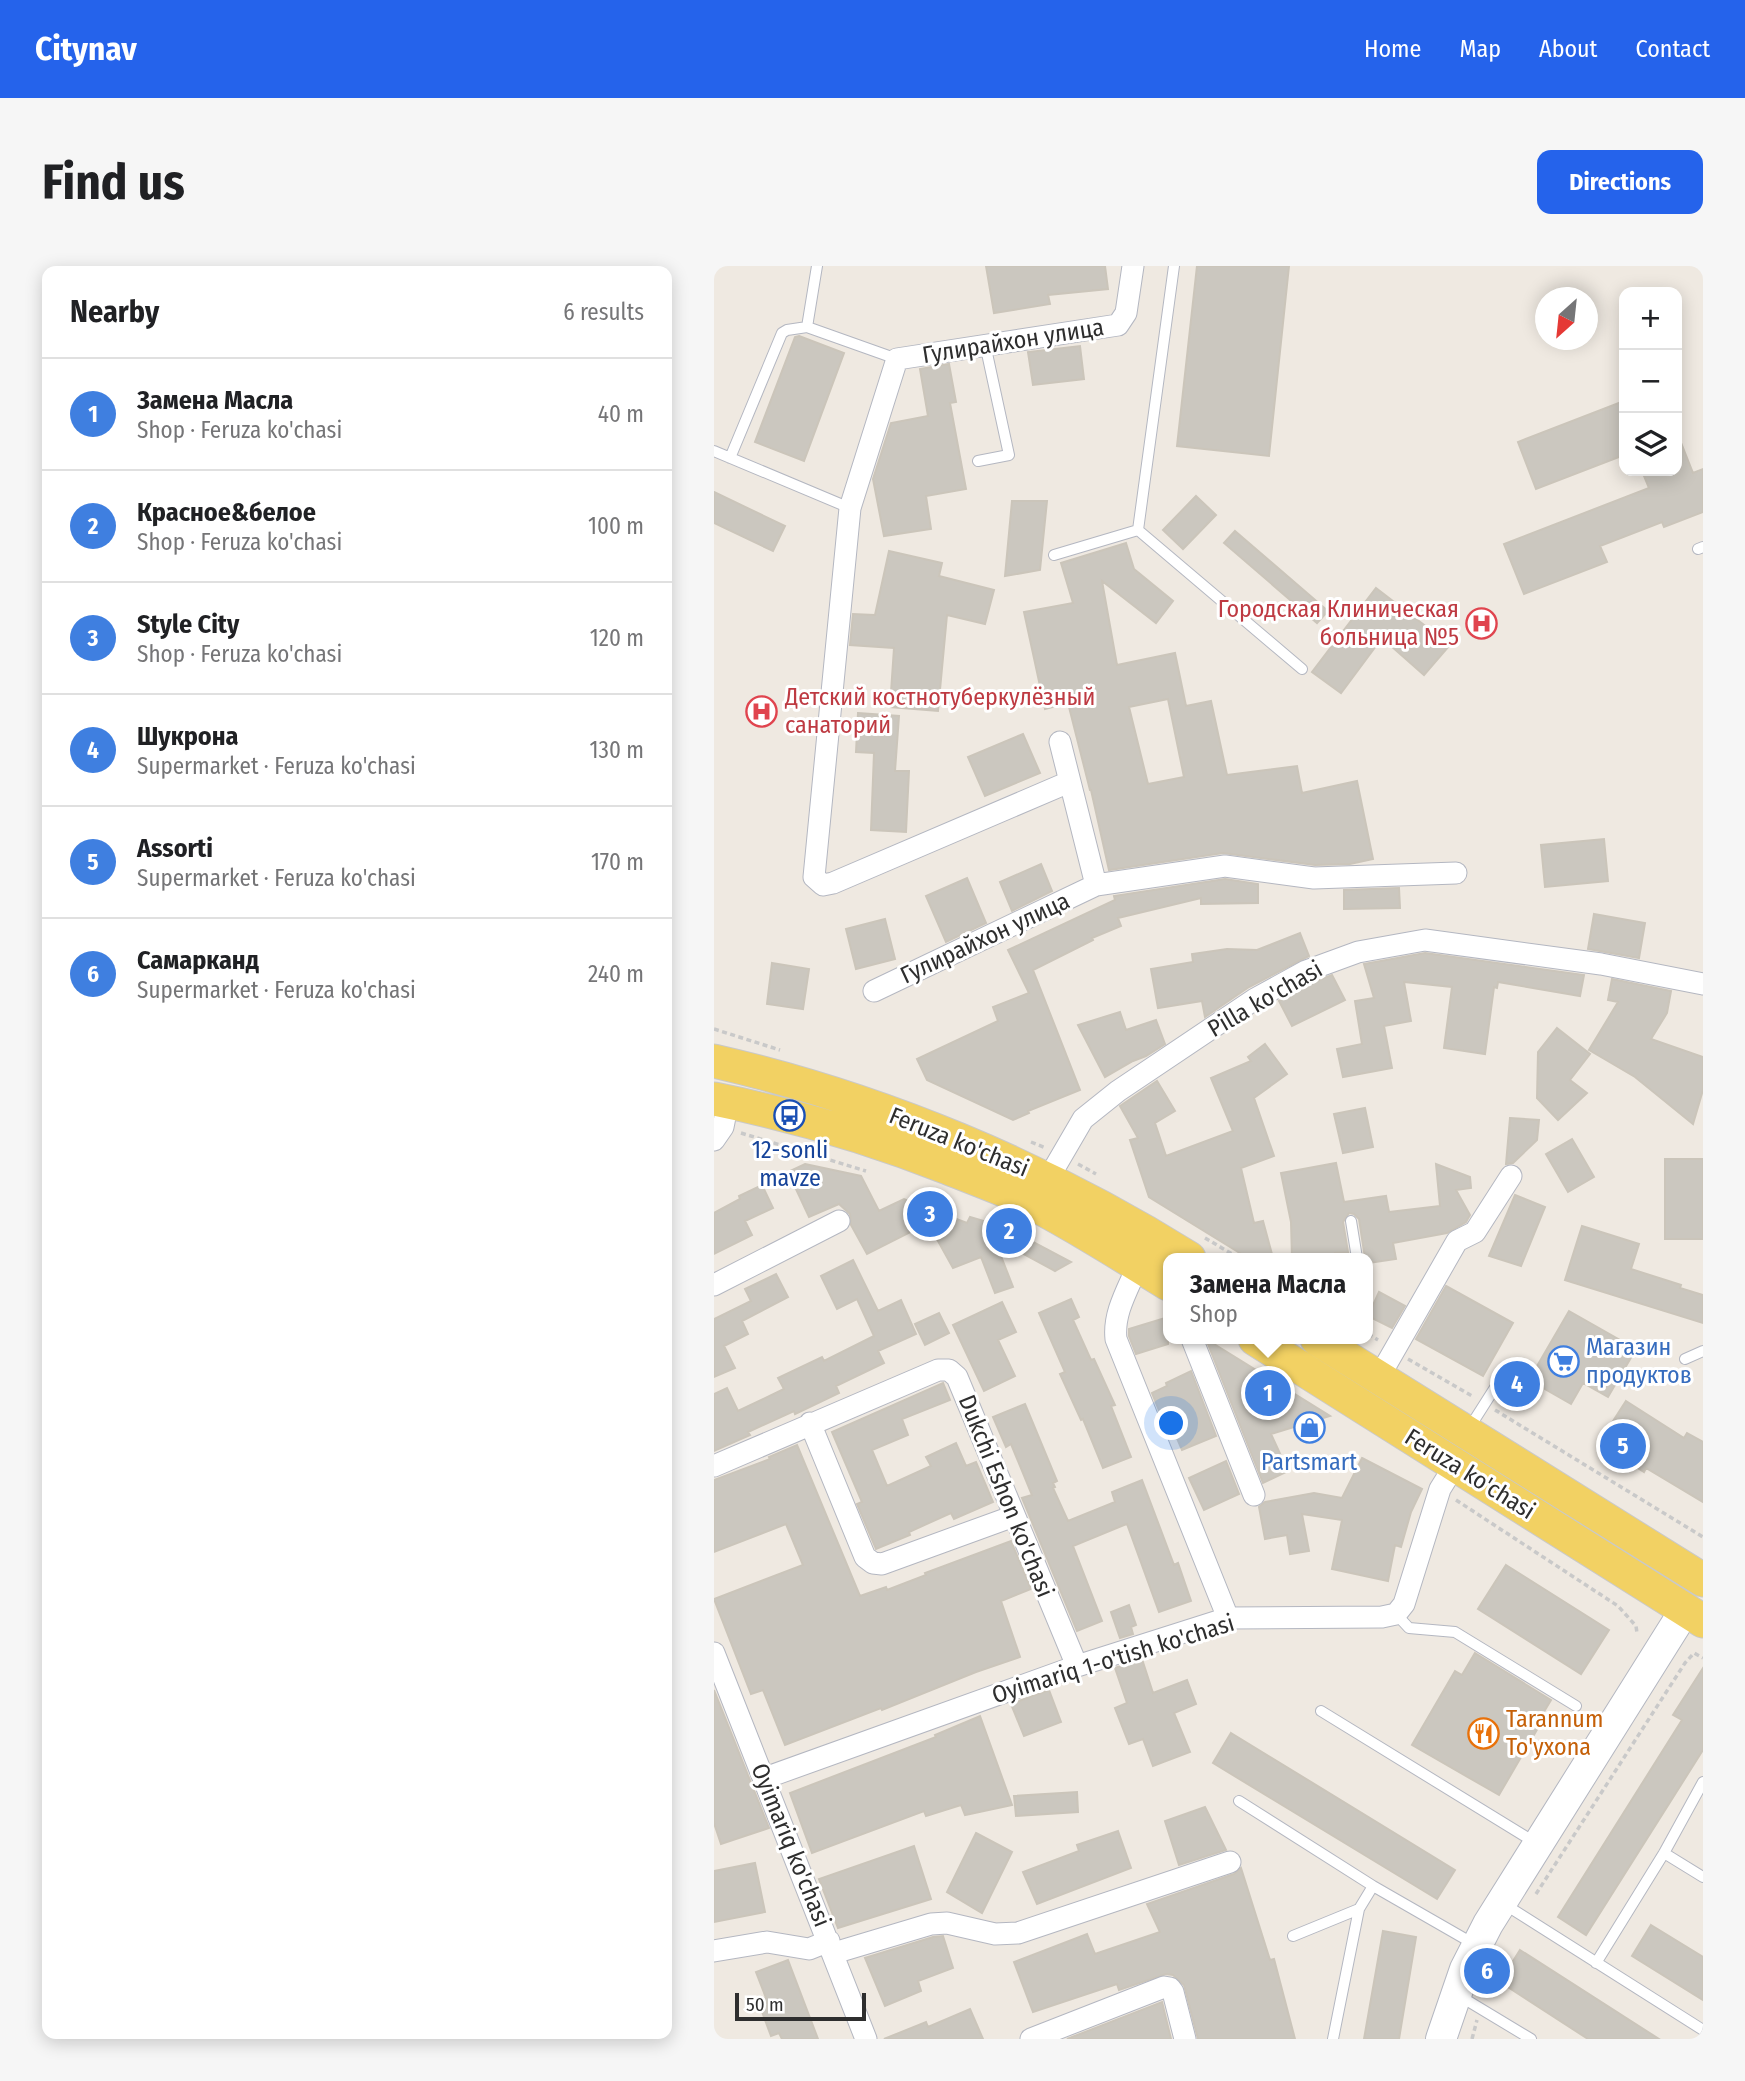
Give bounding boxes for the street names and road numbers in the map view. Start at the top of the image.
street label: Гулирайхон улица [920,313,1106,369]
street label: Гулирайхон улица [896,887,1074,989]
street label: Pilla ko'chasi [1203,955,1327,1043]
street label: Feruza ko'chasi [885,1101,1033,1183]
street label: Dukchi Eshon ko'chasi [953,1391,1059,1601]
street label: Feruza ko'chasi [1400,1423,1540,1525]
street label: Oyimariq 1-o'tish ko'chasi [988,1609,1238,1709]
street label: Oyimariq ko'chasi [745,1759,837,1931]

